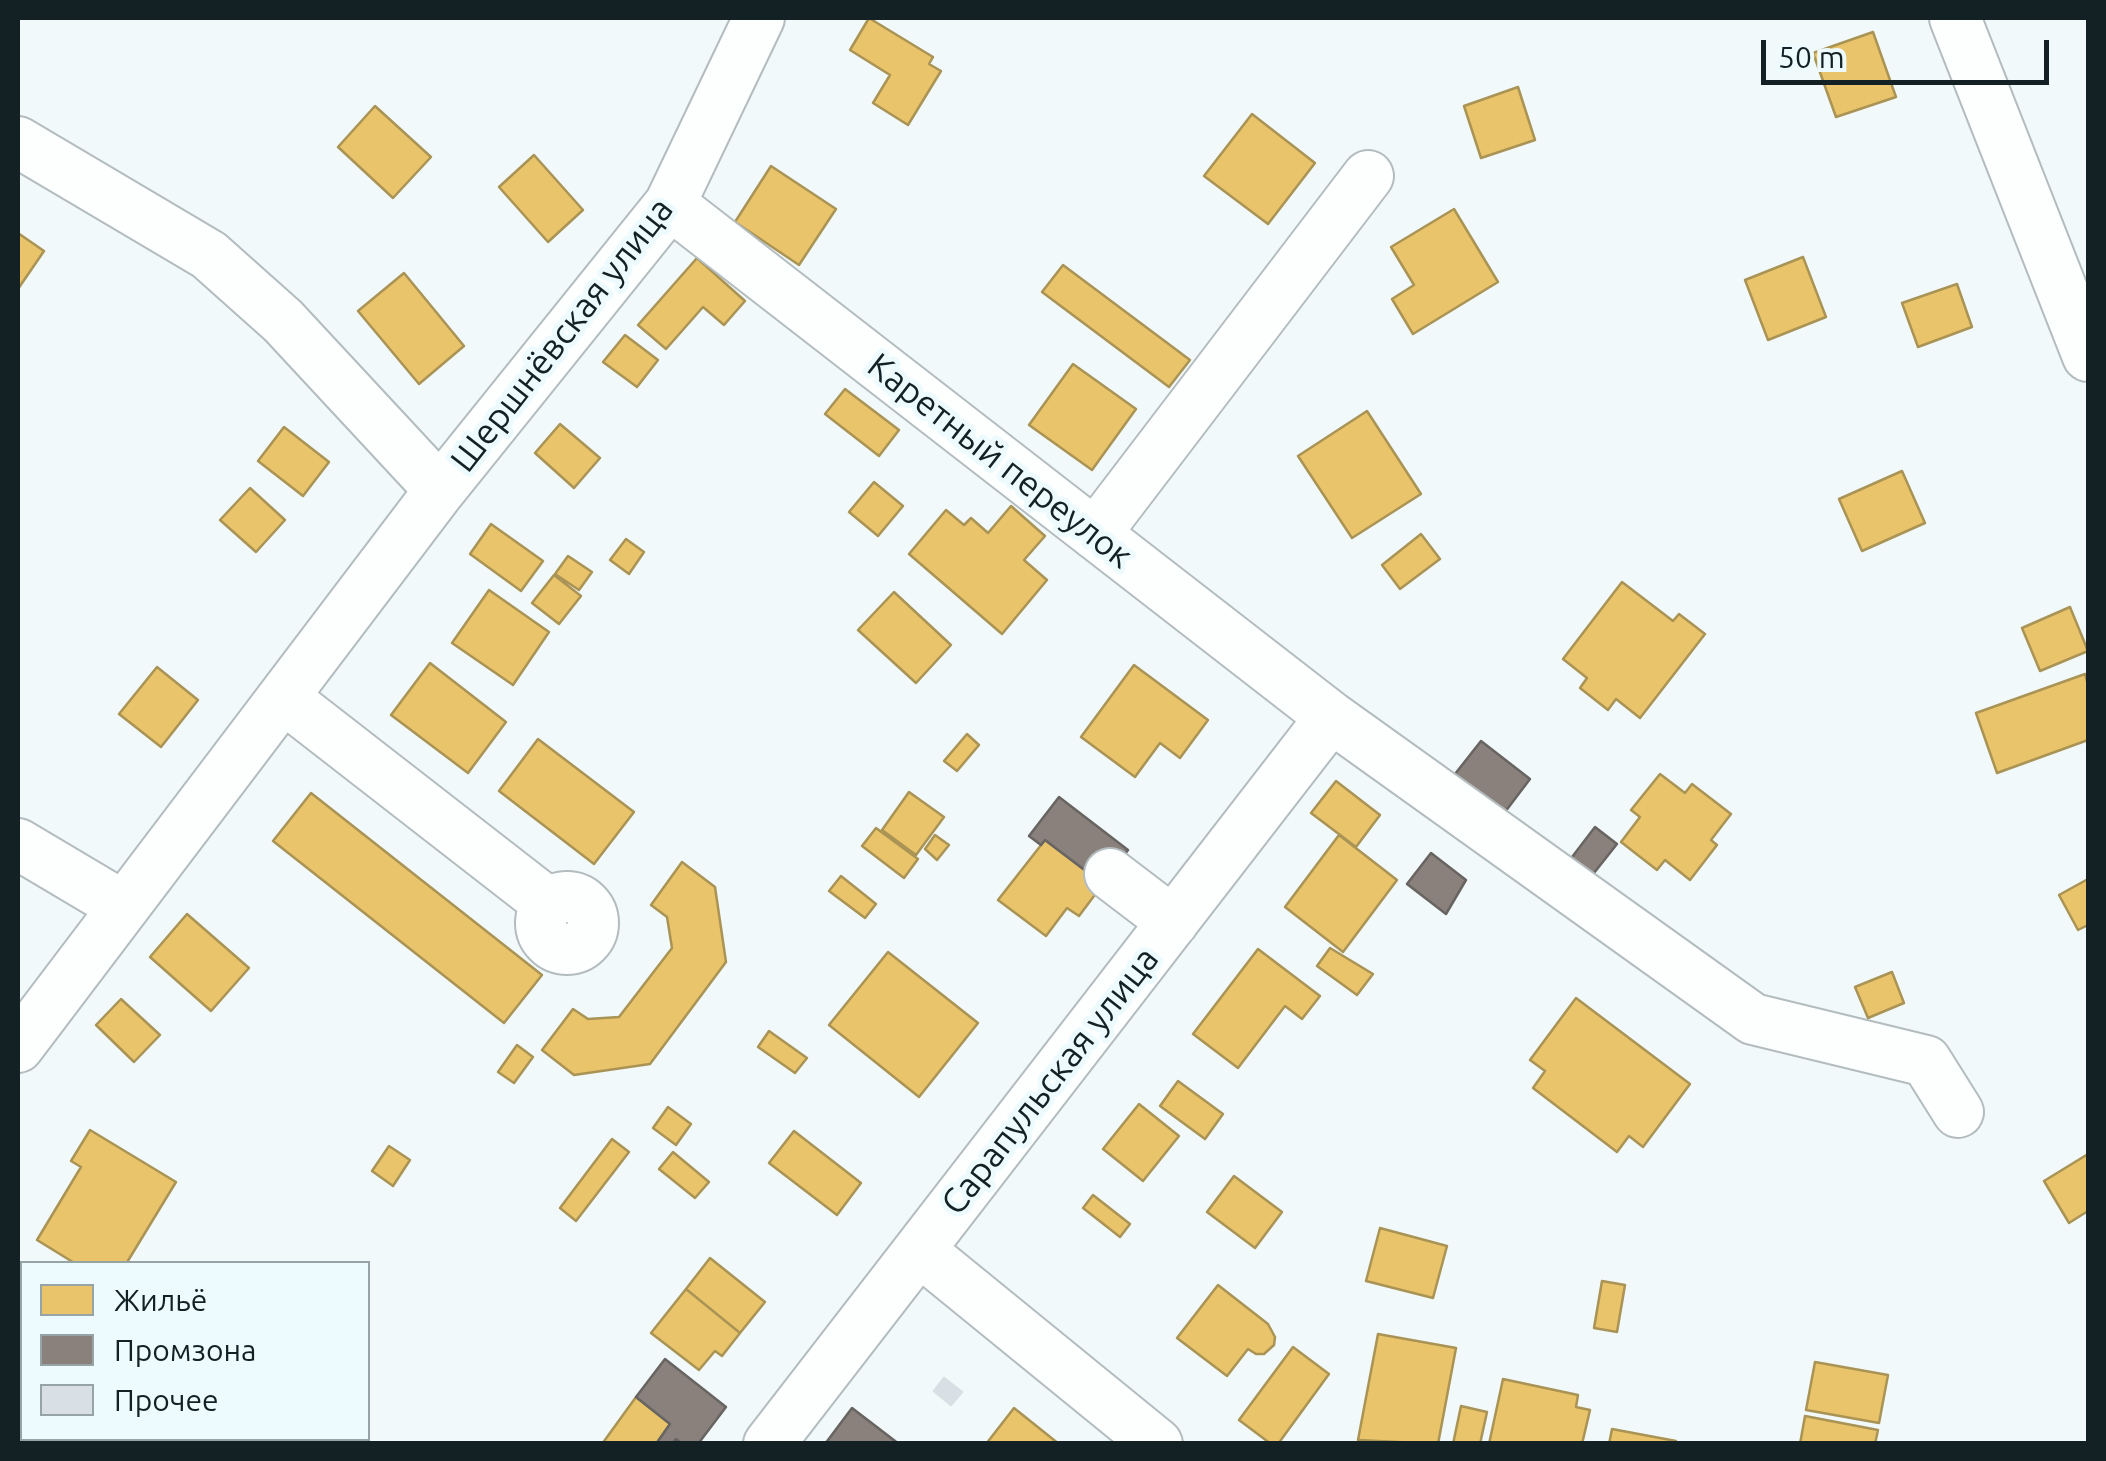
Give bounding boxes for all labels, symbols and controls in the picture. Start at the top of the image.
scale bar [1766,20,2054,82]
text: 50 m [1778,40,1845,74]
street label: Шершнёвская улица [442,190,682,480]
street label: Каретный переулок [859,345,1141,577]
street label: Сарапульская улица [933,939,1167,1223]
legend [20,1261,370,1441]
text: Жильё [114,1283,207,1317]
text: Промзона [114,1333,256,1367]
text: Прочее [114,1383,219,1417]

